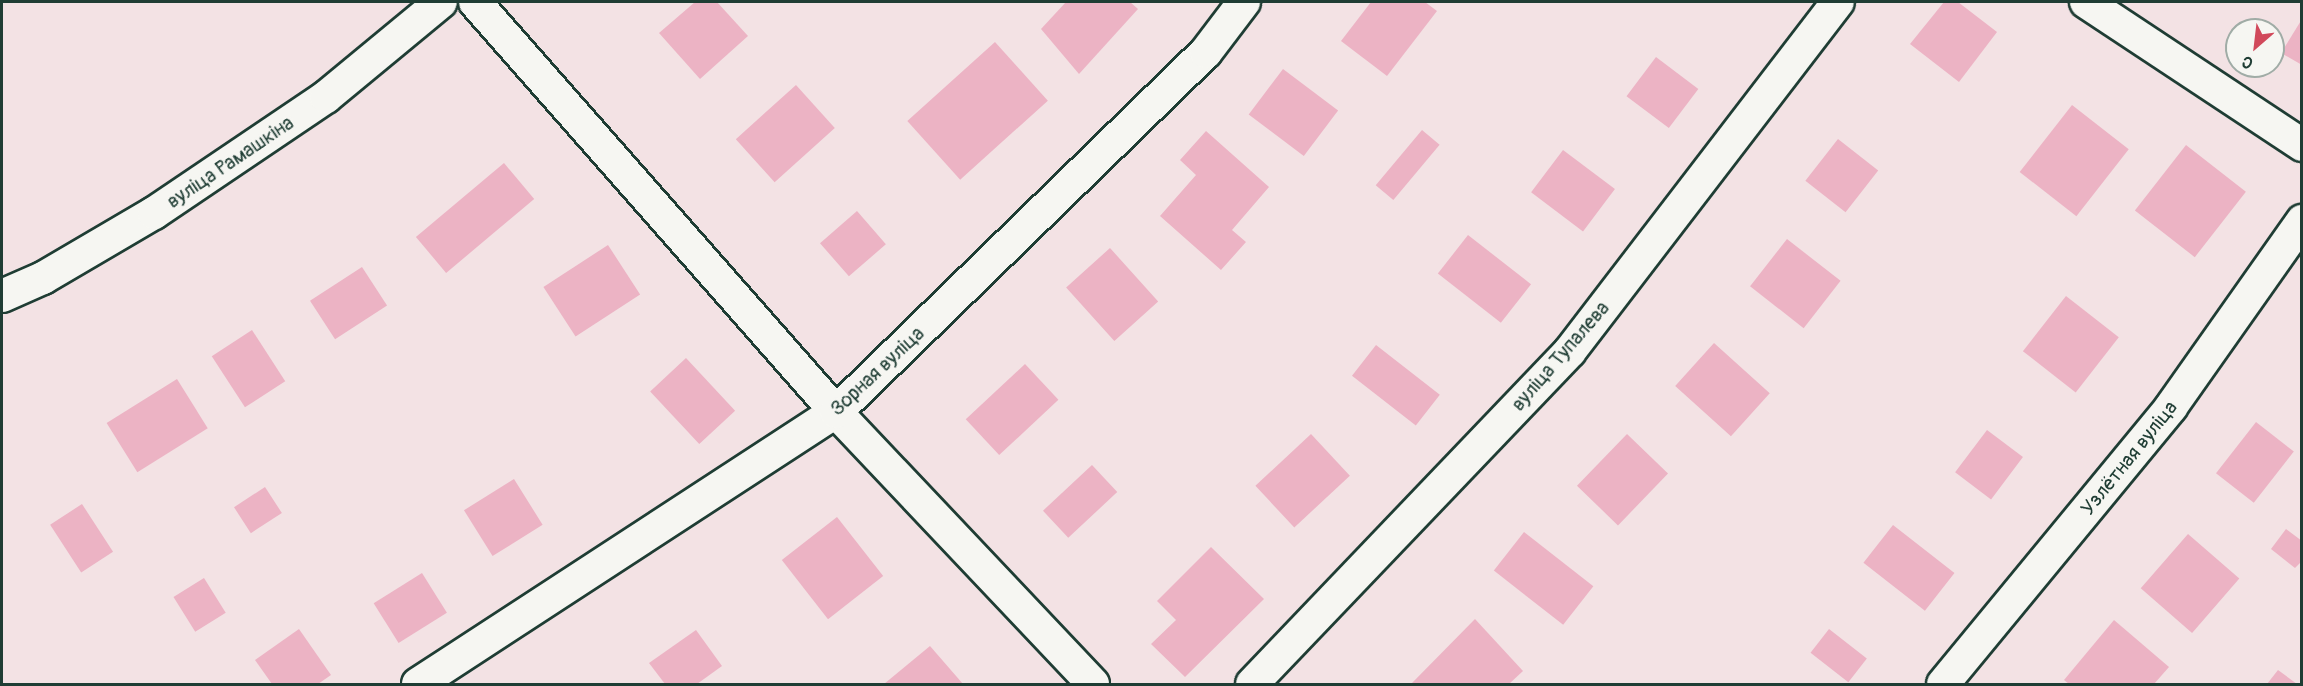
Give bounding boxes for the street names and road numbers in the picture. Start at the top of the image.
street label: вуліца Рамашкіна [162,111,298,213]
street label: вуліца Тупалева [1506,296,1614,416]
street label: Зорная вуліца [825,321,929,421]
street label: Узлётная вуліца [2076,396,2182,520]

